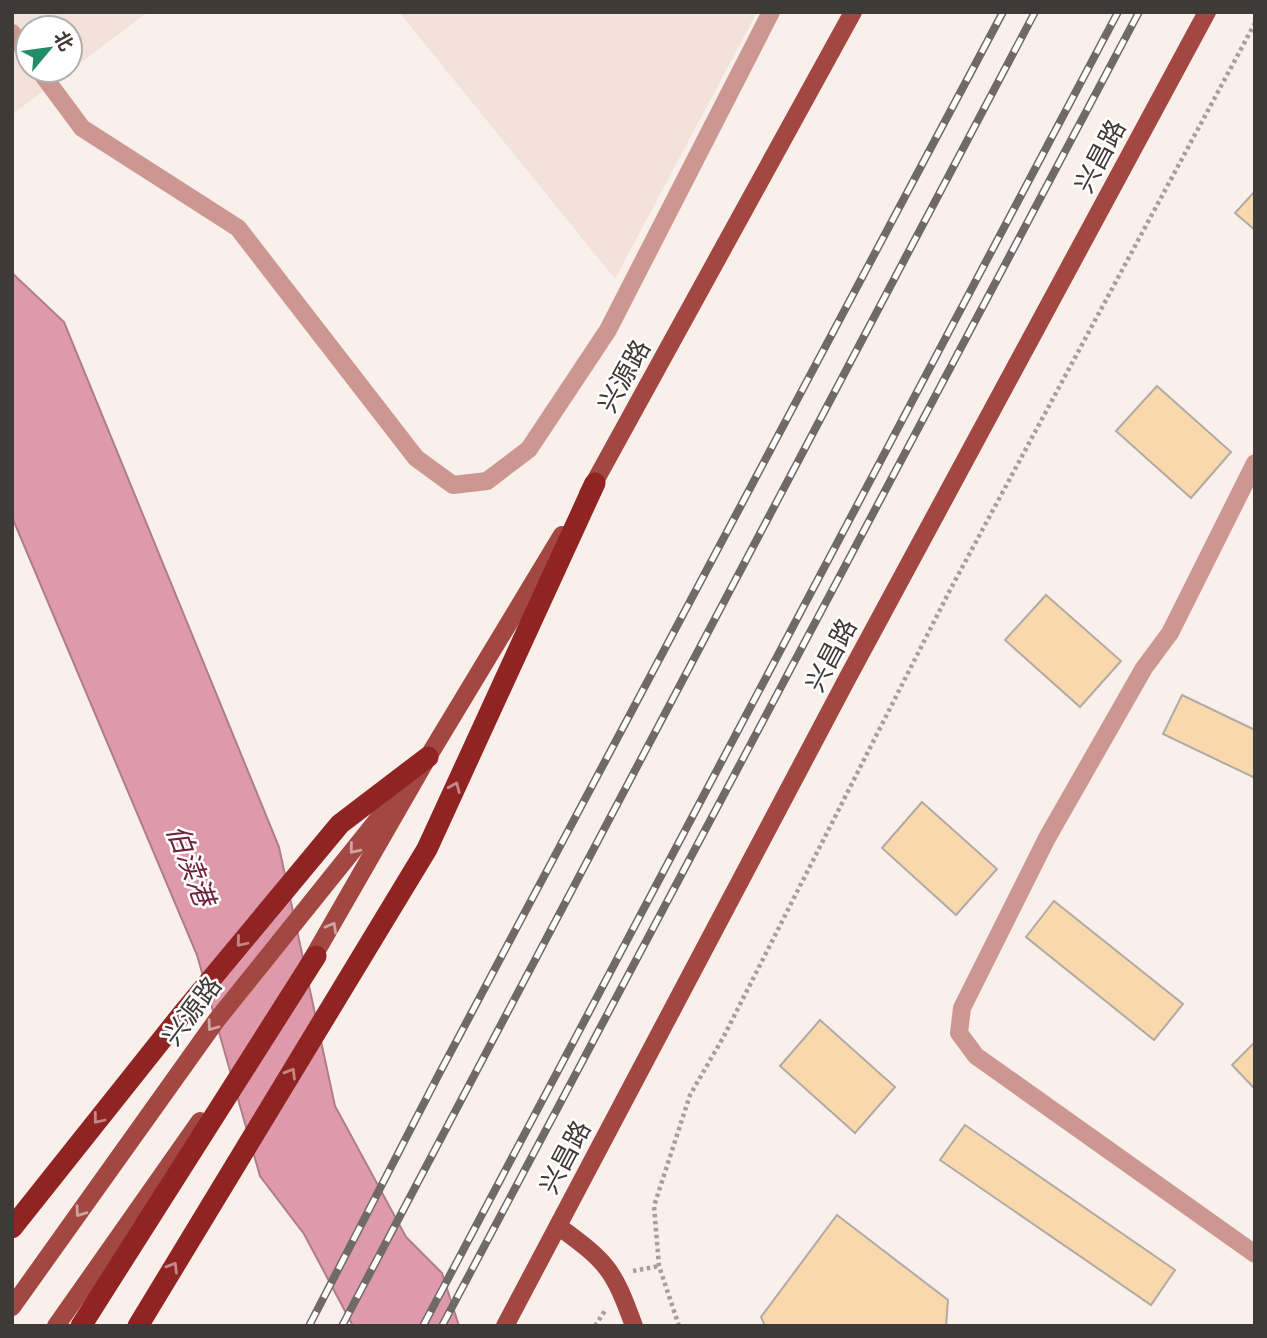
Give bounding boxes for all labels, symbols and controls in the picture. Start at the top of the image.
north arrow [14,14,84,84]
text: 北 [49,27,78,55]
street label: 兴昌路 [1068,114,1132,198]
street label: 兴源路 [591,334,657,418]
street label: 兴昌路 [799,613,863,697]
one-way arrow [447,782,461,794]
water label: 伯渎港 [160,820,222,914]
one-way arrow [350,841,363,853]
one-way arrow [324,922,337,934]
one-way arrow [237,935,250,947]
street label: 兴源路 [156,970,228,1052]
one-way arrow [208,1018,221,1031]
one-way arrow [283,1068,296,1081]
one-way arrow [94,1112,107,1124]
street label: 兴昌路 [533,1115,597,1199]
one-way arrow [76,1204,88,1216]
one-way arrow [165,1262,178,1275]

